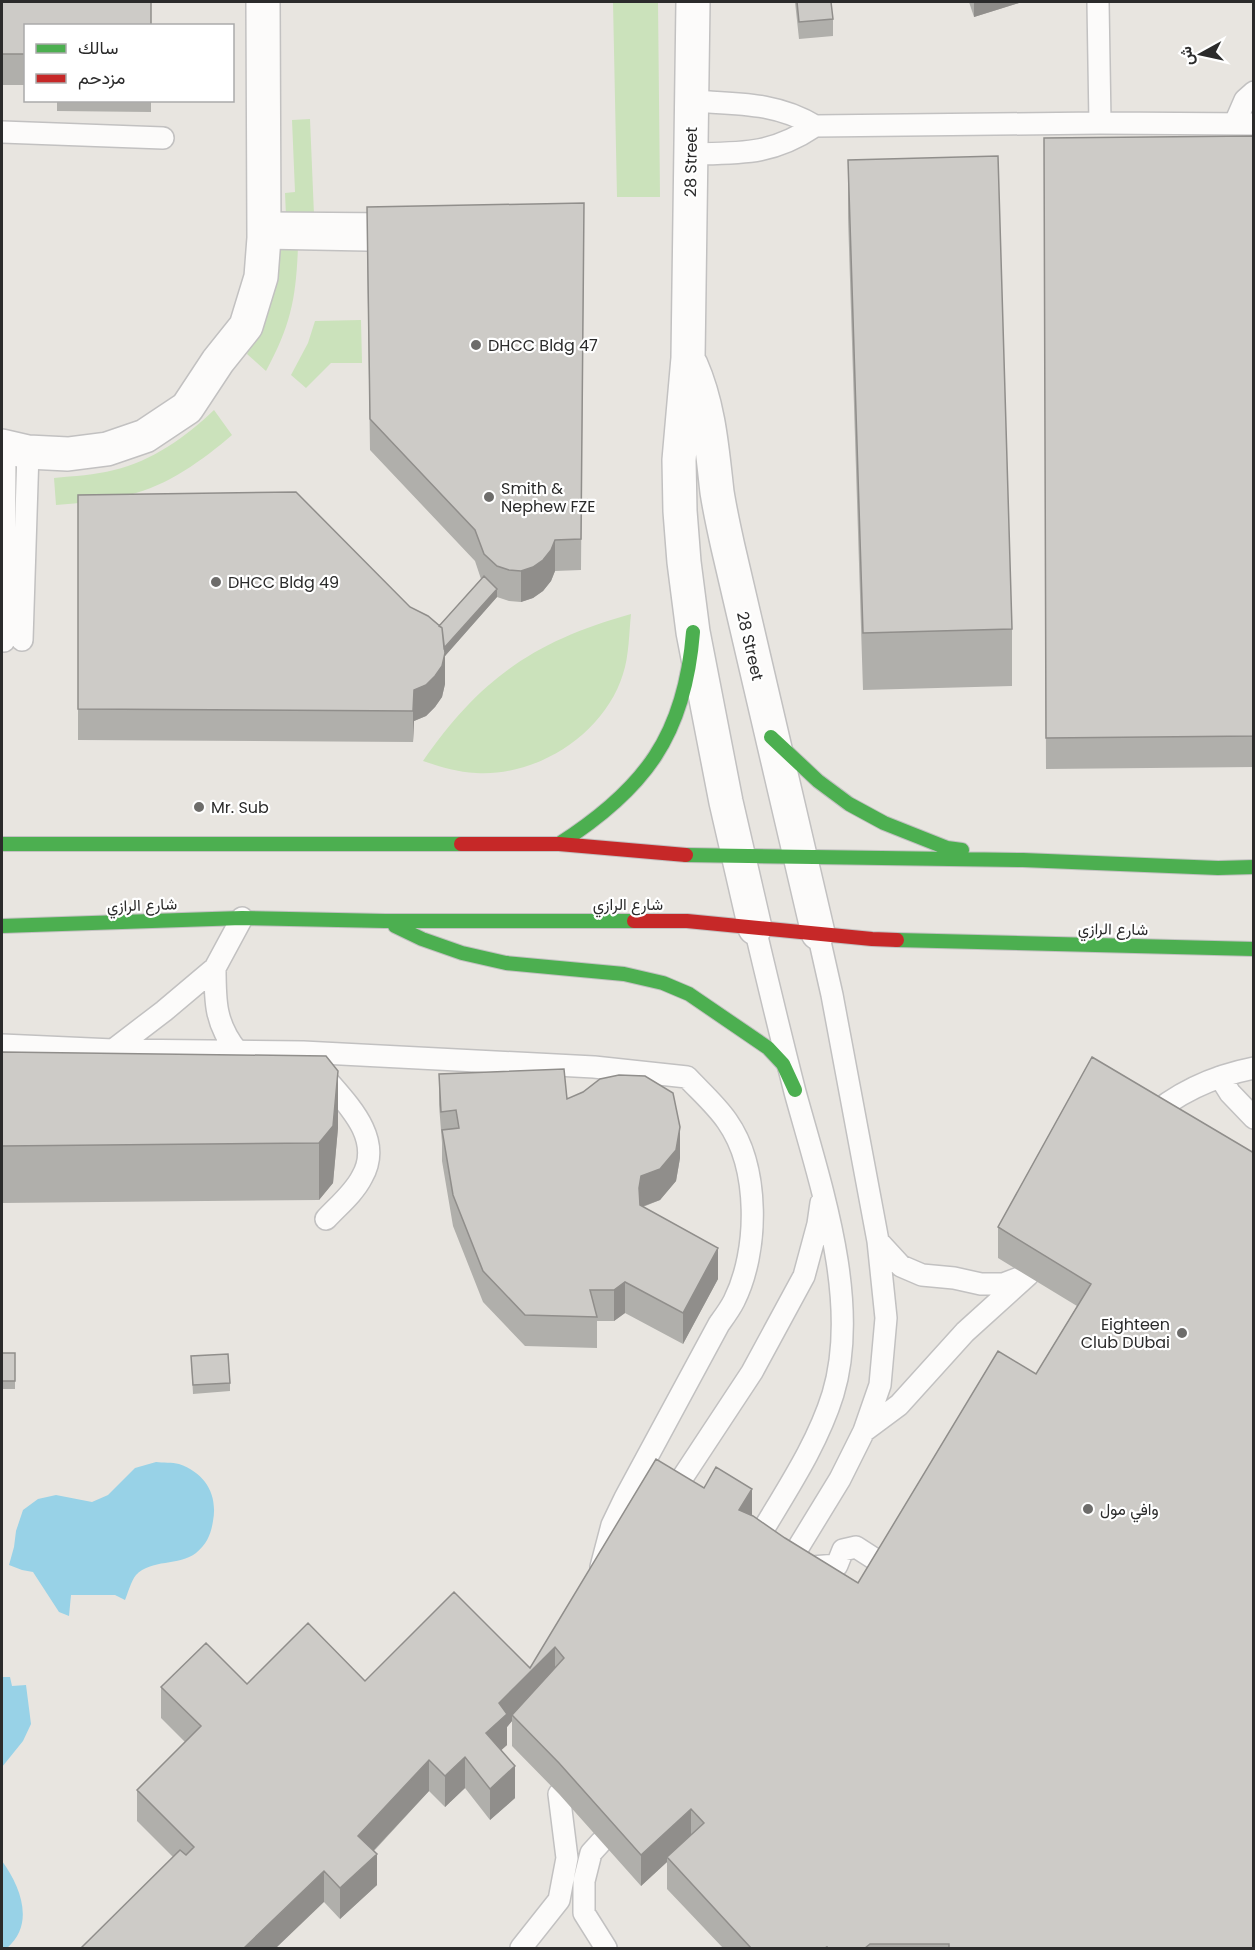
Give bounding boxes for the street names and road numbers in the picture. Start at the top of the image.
street label: 28 Street [679,126,703,197]
street label: 28 Street [731,609,769,683]
street label: شارع الرازي [106,892,178,920]
street label: شارع الرازي [593,893,663,918]
street label: شارع الرازي [1078,917,1148,943]

